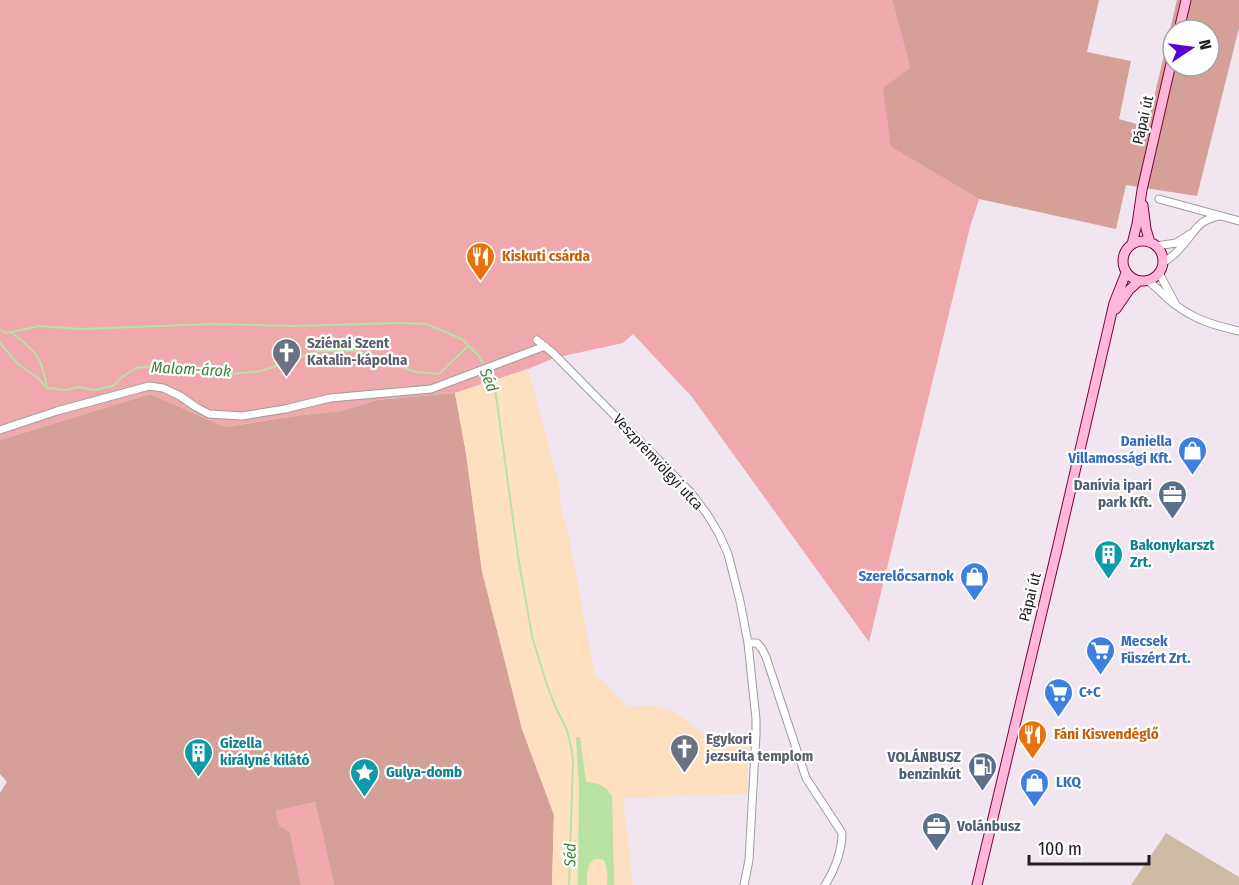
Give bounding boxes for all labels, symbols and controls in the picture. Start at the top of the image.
north arrow [1161,18,1221,78]
text: N [1195,38,1215,52]
street label: Pápai út [1129,94,1157,146]
restaurant icon: Kiskuti csárda [465,240,497,282]
place label: Kiskuti csárda [502,247,590,265]
place label: Sziénai Szent Katalin-kápolna [307,334,408,369]
church icon: Sziénai Szent Katalin-kápolna [270,336,302,378]
water label: Malom-árok [151,357,231,381]
water label: Séd [475,364,502,395]
street label: Veszprémvölgyi utca [609,410,707,514]
place label: Daniella Villamossági Kft. [1067,432,1173,467]
shop icon: Daniella Villamossági Kft. [1177,434,1209,476]
place label: Danívia ipari park Kft. [1074,476,1153,511]
office icon: Danívia ipari park Kft. [1157,478,1189,520]
place label: Bakonykarszt Zrt. [1130,536,1215,571]
building icon: Bakonykarszt Zrt. [1093,538,1125,580]
shop icon: Szerelőcsarnok [959,560,991,602]
place label: Szerelőcsarnok [858,567,954,585]
street label: Pápai út [1015,571,1045,623]
place label: Mecsek Füszért Zrt. [1121,632,1191,667]
supermarket icon: Mecsek Füszért Zrt. [1084,634,1116,676]
supermarket icon: C+C [1042,676,1074,718]
place label: C+C [1079,683,1101,701]
restaurant icon: Fáni Kisvendéglő [1017,718,1049,760]
place label: Fáni Kisvendéglő [1054,725,1159,743]
place label: Egykori jezsuita templom [705,730,813,765]
church icon: Egykori jezsuita templom [669,732,701,774]
place label: Gizella királyné kilátó [220,734,310,769]
building icon: Gizella királyné kilátó [183,736,215,778]
place label: VOLÁNBUSZ benzinkút [887,748,962,783]
fuel station icon: VOLÁNBUSZ benzinkút [966,750,998,792]
place icon: Gulya-domb [349,756,381,798]
place label: Gulya-domb [386,763,462,781]
shop icon: LKQ [1019,766,1051,808]
place label: LKQ [1056,773,1081,791]
office icon: Volánbusz [920,810,952,852]
place label: Volánbusz [956,817,1021,835]
scale bar [1029,828,1149,866]
text: 100 m [1038,838,1082,860]
water label: Séd [560,842,580,868]

